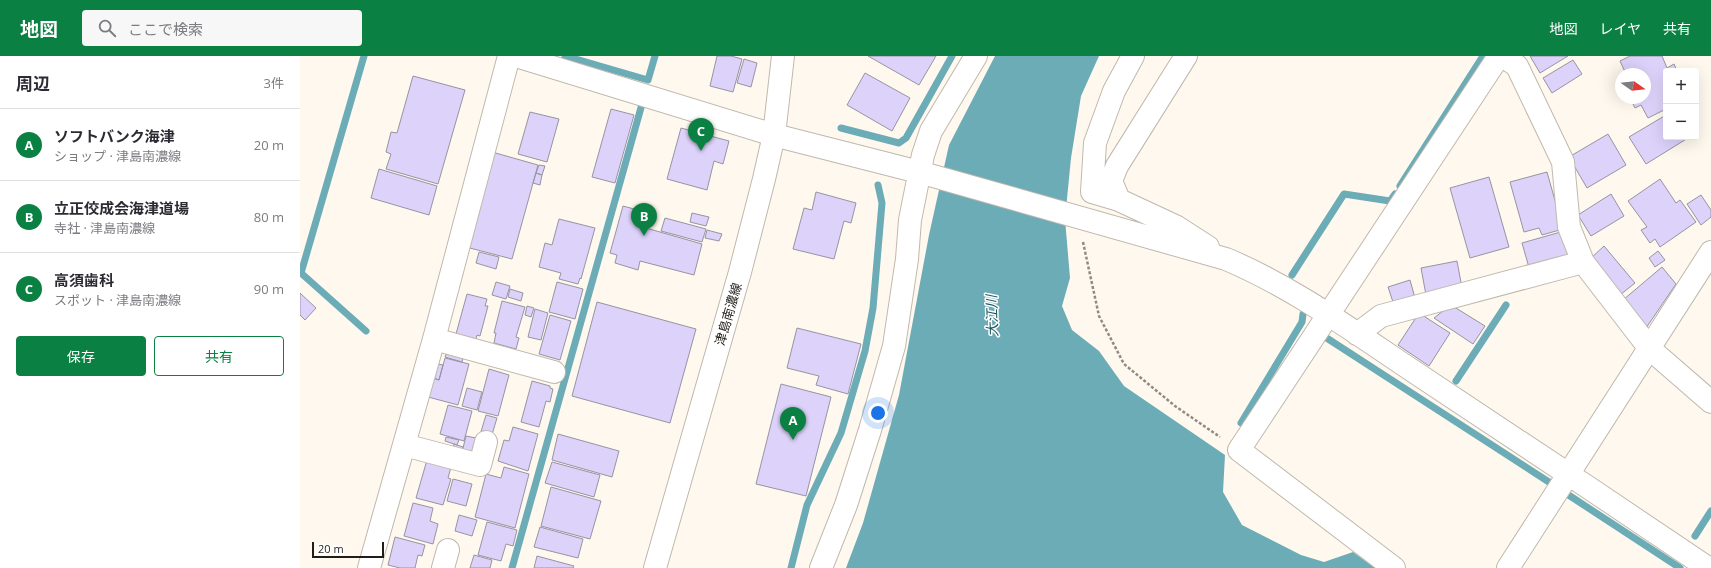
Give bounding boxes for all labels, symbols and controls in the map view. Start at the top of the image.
search box [82,10,362,46]
text: 地図 [20,16,58,42]
icon: search [96,17,118,39]
text: ここで検索 [128,19,203,39]
text: 地図 [1549,19,1577,38]
text: レイヤ [1599,19,1641,38]
text: 共有 [1663,19,1691,38]
north arrow [1615,68,1651,104]
map controls [1663,68,1699,140]
button: + [1663,68,1699,104]
text: 周辺 [16,72,50,95]
text: 3件 [264,74,284,92]
button: − [1663,104,1699,140]
pin: C [688,118,714,151]
text: ソフトバンク海津 [54,126,175,146]
text: A [25,136,33,154]
text: 20 m [254,136,284,154]
text: ショップ · 津島南濃線 [54,147,181,165]
text: 立正佼成会海津道場 [54,198,189,218]
pin: B [631,203,657,236]
text: B [25,208,33,226]
text: 80 m [254,208,284,226]
text: 寺社 · 津島南濃線 [54,219,155,237]
text: 高須歯科 [54,270,114,290]
text: C [25,280,33,298]
text: 90 m [254,280,284,298]
street label: 津島南濃線 [710,280,746,348]
text: スポット · 津島南濃線 [54,291,181,309]
water label: 大江川 [981,293,1002,337]
button: 保存 [16,336,146,376]
button: 共有 [154,336,284,376]
your location [868,403,888,423]
pin: A [780,407,806,440]
scale bar [312,540,384,559]
text: 20 m [318,541,344,556]

